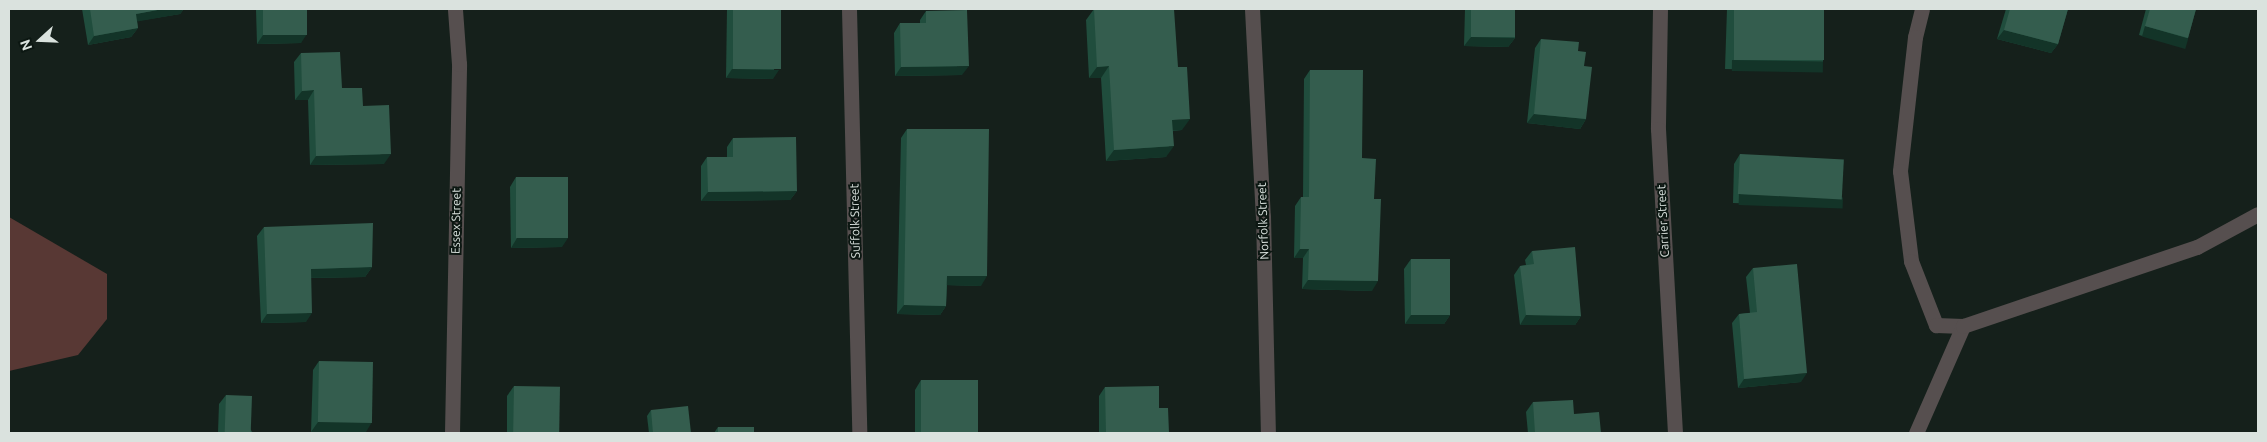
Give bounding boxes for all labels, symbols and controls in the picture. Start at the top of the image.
north arrow [15,15,65,65]
text: N [17,37,35,53]
street label: Norfolk Street [1254,182,1272,260]
street label: Suffolk Street [847,184,863,258]
street label: Carrier Street [1654,184,1672,258]
street label: Essex Street [448,188,464,254]

